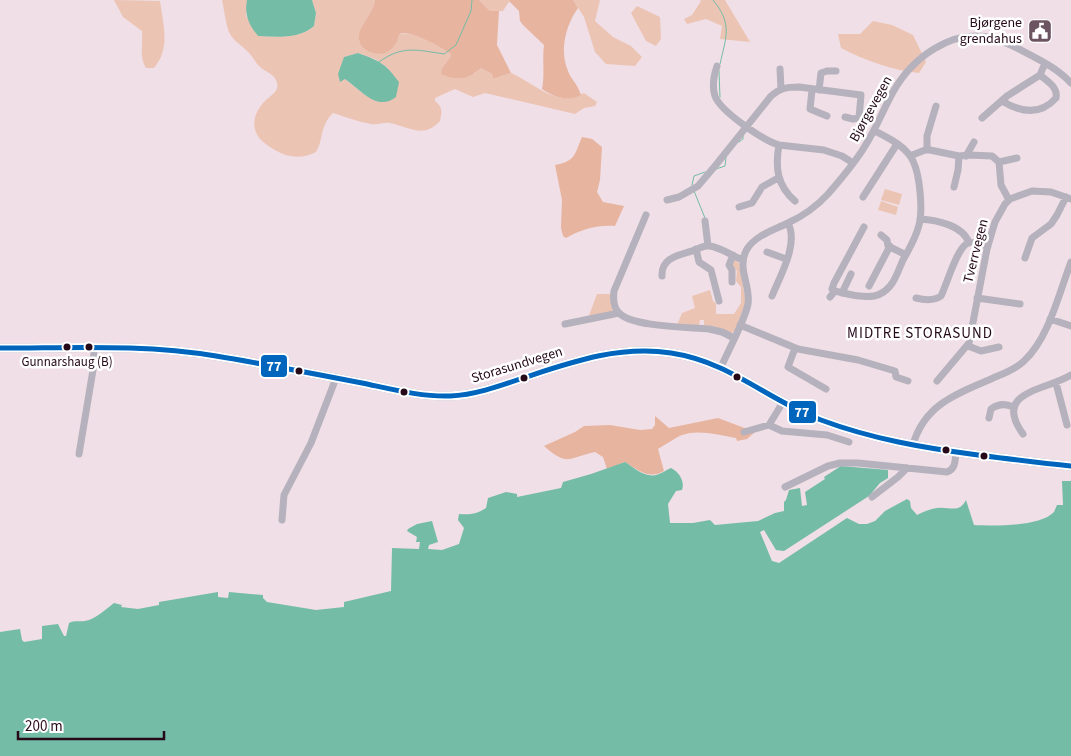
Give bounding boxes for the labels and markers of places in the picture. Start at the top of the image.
place label: Bjørgene grendahus [960,13,1022,49]
public building icon: Bjørgene grendahus [1027,18,1053,44]
marker: Gunnarshaug (B) [62,342,72,352]
unlabelled marker [84,342,94,352]
place label: Gunnarshaug (B) [21,353,113,371]
unlabelled marker [294,366,304,376]
unlabelled marker [732,372,742,382]
unlabelled marker [519,373,529,383]
unlabelled marker [399,387,409,397]
unlabelled marker [941,445,951,455]
unlabelled marker [979,451,989,461]

